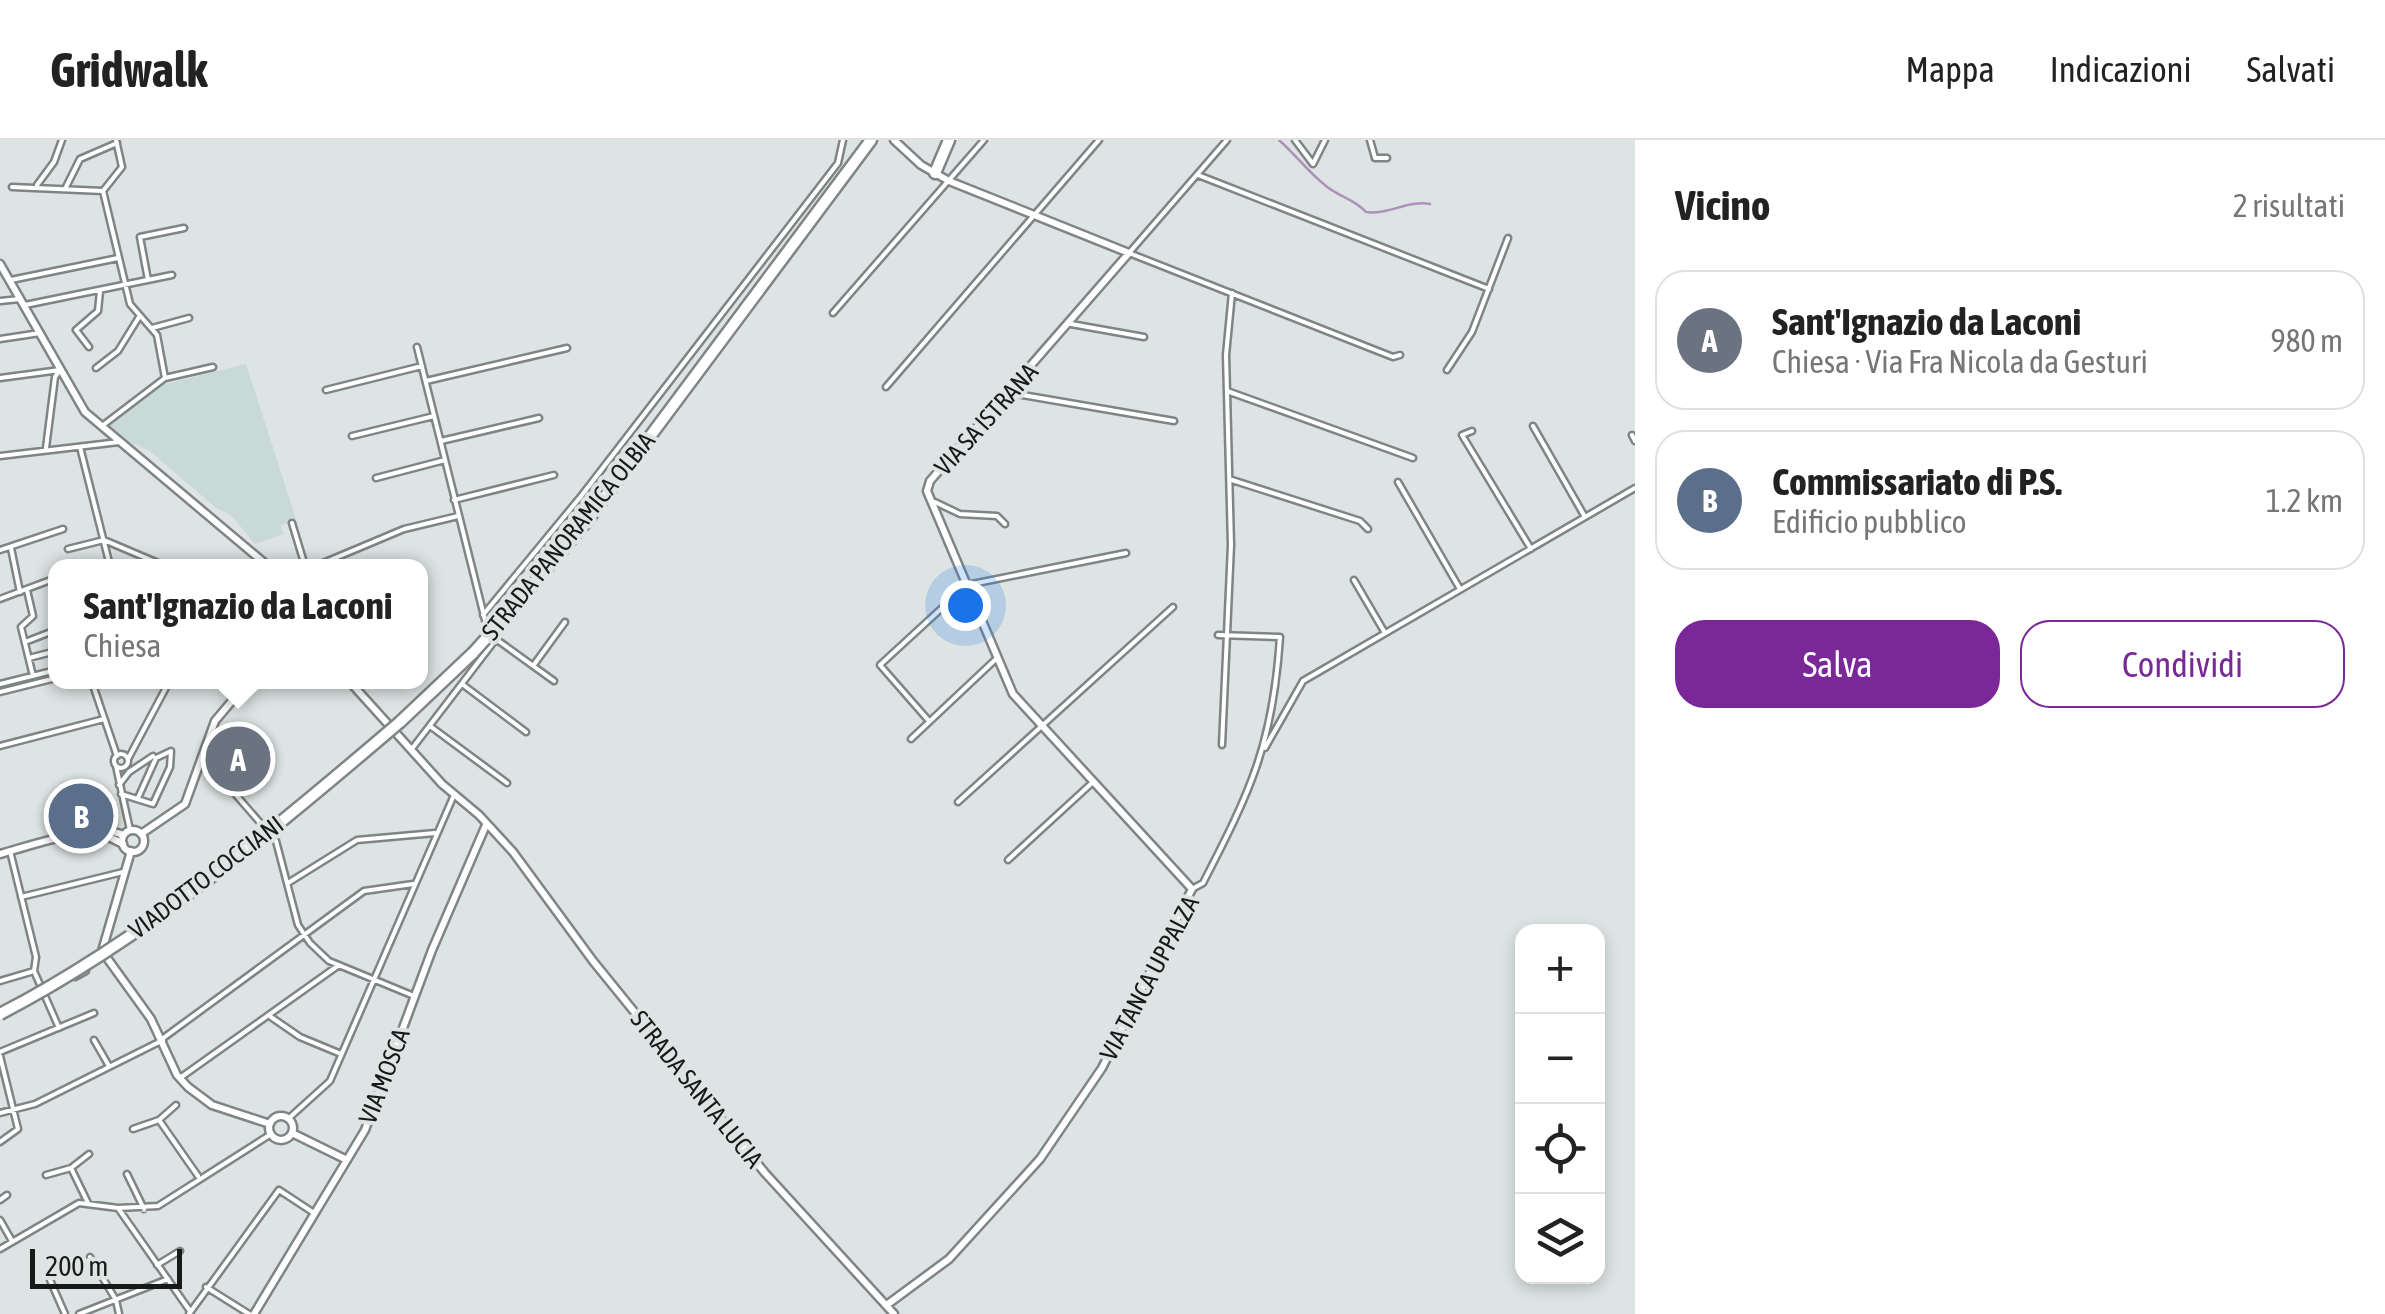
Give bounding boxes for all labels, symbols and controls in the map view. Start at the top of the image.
text: Gridwalk [50,42,208,97]
text: Mappa [1906,49,1995,89]
text: Indicazioni [2050,49,2192,89]
text: Salvati [2247,49,2335,89]
text: Vicino [1675,181,1771,229]
text: 2 risultati [2233,187,2345,224]
text: Sant'Ignazio da Laconi [1772,300,2081,343]
text: A [1702,322,1717,359]
text: 980 m [2270,322,2343,359]
text: Chiesa · Via Fra Nicola da Gesturi [1772,343,2148,380]
street label: VIA SA ISTRANA [929,357,1044,480]
street label: STRADA PANORAMICA OLBIA [476,426,661,645]
text: Commissariato di P.S. [1772,460,2062,503]
text: B [1702,482,1717,519]
text: 1.2 km [2266,482,2343,519]
text: Edificio pubblico [1772,503,1967,540]
popup [48,559,428,689]
your location [940,580,991,631]
text: Sant'Ignazio da Laconi [83,584,393,627]
button: Salva [1675,620,2000,708]
button: Condividi [2020,620,2345,708]
text: Chiesa [83,627,161,664]
pin: A [206,722,270,796]
pin: B [48,778,114,854]
street label: VIADOTTO COCCIANI [123,810,289,944]
street label: VIA TANCA UPPALZA [1094,890,1204,1065]
map controls [1515,924,1605,1284]
button: + [1515,924,1605,1014]
street label: STRADA SANTA LUCIA [625,1005,769,1174]
button: − [1515,1014,1605,1104]
street label: VIA MOSCA [353,1024,415,1128]
button: locate [1515,1104,1605,1194]
button: layers [1515,1194,1605,1284]
scale bar [30,1244,182,1288]
text: 200 m [45,1250,108,1282]

